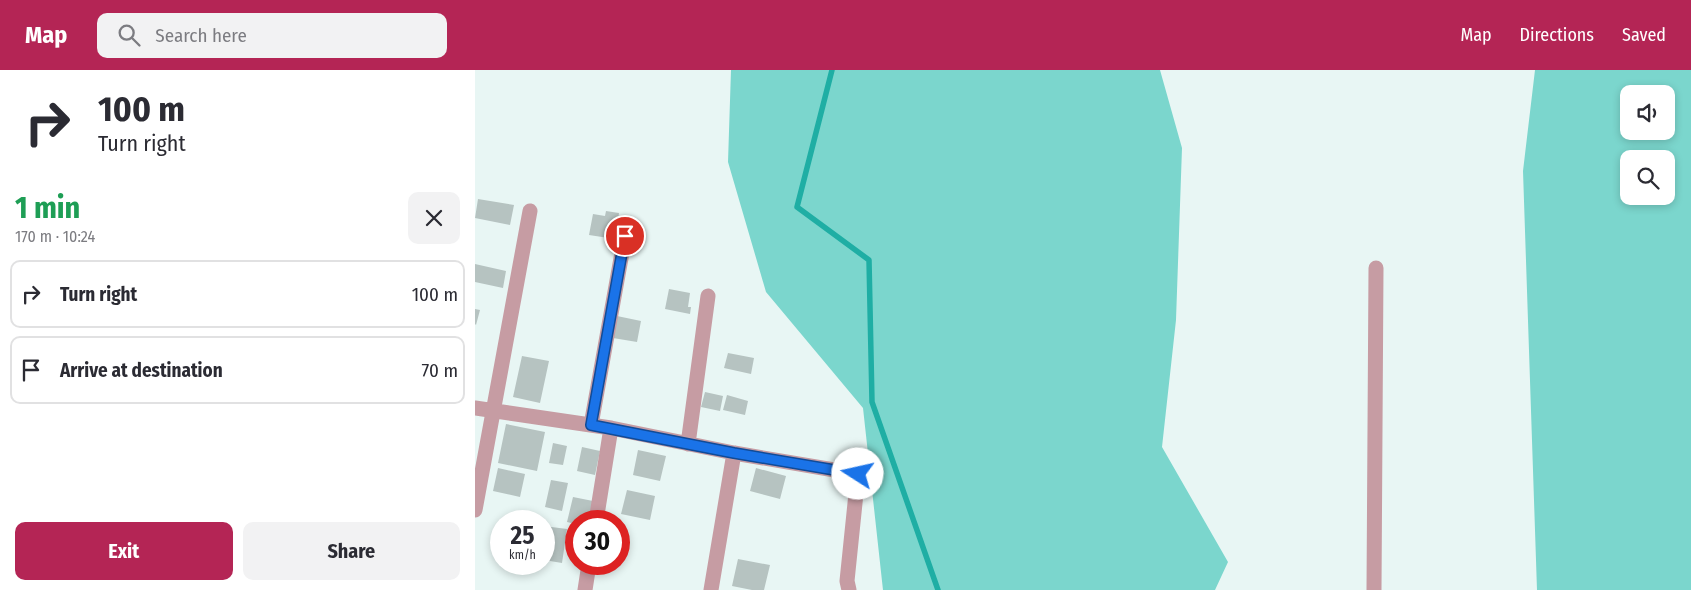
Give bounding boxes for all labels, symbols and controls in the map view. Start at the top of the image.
search box [97,13,447,58]
text: Map [25,21,67,49]
icon: search [115,21,143,49]
text: Search here [155,24,247,47]
text: Map [1460,24,1492,46]
text: Directions [1520,24,1594,46]
text: Saved [1622,24,1666,46]
map controls [1620,85,1675,205]
button: sound [1620,85,1675,140]
text: 100 m [98,88,185,130]
icon: right [15,90,80,155]
text: Turn right [98,130,186,157]
button: search [1620,150,1675,205]
text: 1 min [15,190,80,226]
button: close [408,192,460,244]
pin [604,215,646,257]
icon: arrive [611,222,639,250]
text: 170 m · 10:24 [15,227,95,246]
icon: right [17,280,45,308]
text: Turn right [60,283,137,306]
text: 100 m [412,283,458,306]
icon: arrive [17,356,45,384]
text: Arrive at destination [60,359,223,382]
text: 70 m [422,359,458,382]
position arrow [831,447,883,499]
speed limit sign: 30 [565,510,630,575]
text: 25 [511,521,534,551]
button: Exit [15,522,233,580]
button: Share [243,522,460,580]
text: km/h [509,548,536,562]

